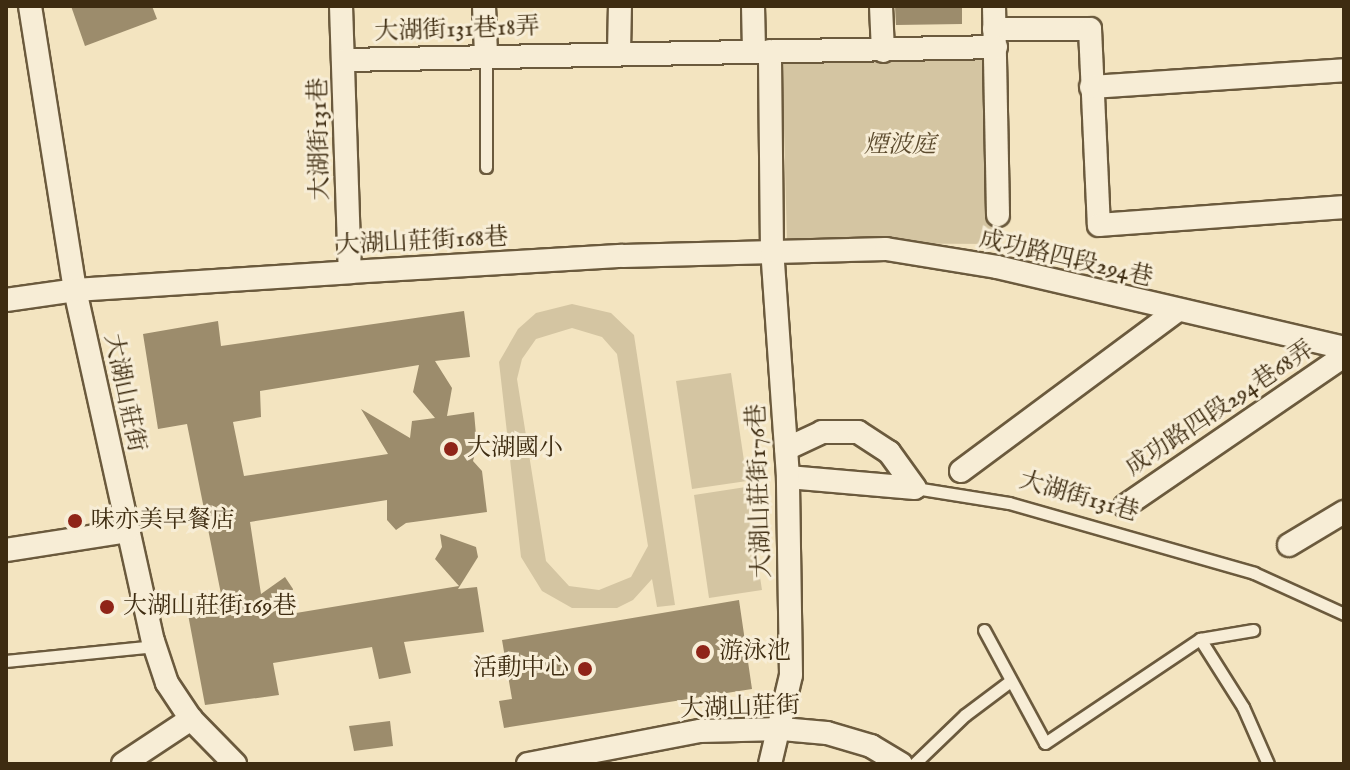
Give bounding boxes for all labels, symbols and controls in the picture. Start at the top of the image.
street label: 大湖街131巷18弄 [374,13,540,47]
street label: 大湖街131巷 [305,77,335,201]
park label: 煙波庭 [864,132,936,160]
street label: 大湖山莊街168巷 [335,223,509,261]
street label: 成功路四段294巷 [976,225,1156,293]
street label: 大湖山莊街 [97,331,151,455]
street label: 成功路四段294巷68弄 [1120,335,1320,483]
street label: 大湖山莊街176巷 [743,403,777,579]
place label: 大湖國小 [467,435,563,463]
marker: 大湖國小 [442,440,460,458]
street label: 大湖街131巷 [1016,466,1142,528]
place label: 味亦美早餐店 [91,507,235,535]
marker: 味亦美早餐店 [66,512,84,530]
place label: 大湖山莊街169巷 [123,593,297,621]
marker: 大湖山莊街169巷 [98,598,116,616]
place label: 游泳池 [719,638,791,666]
marker: 游泳池 [694,643,712,661]
place label: 活動中心 [473,655,569,683]
marker: 活動中心 [576,660,594,678]
street label: 大湖山莊街 [680,692,800,724]

